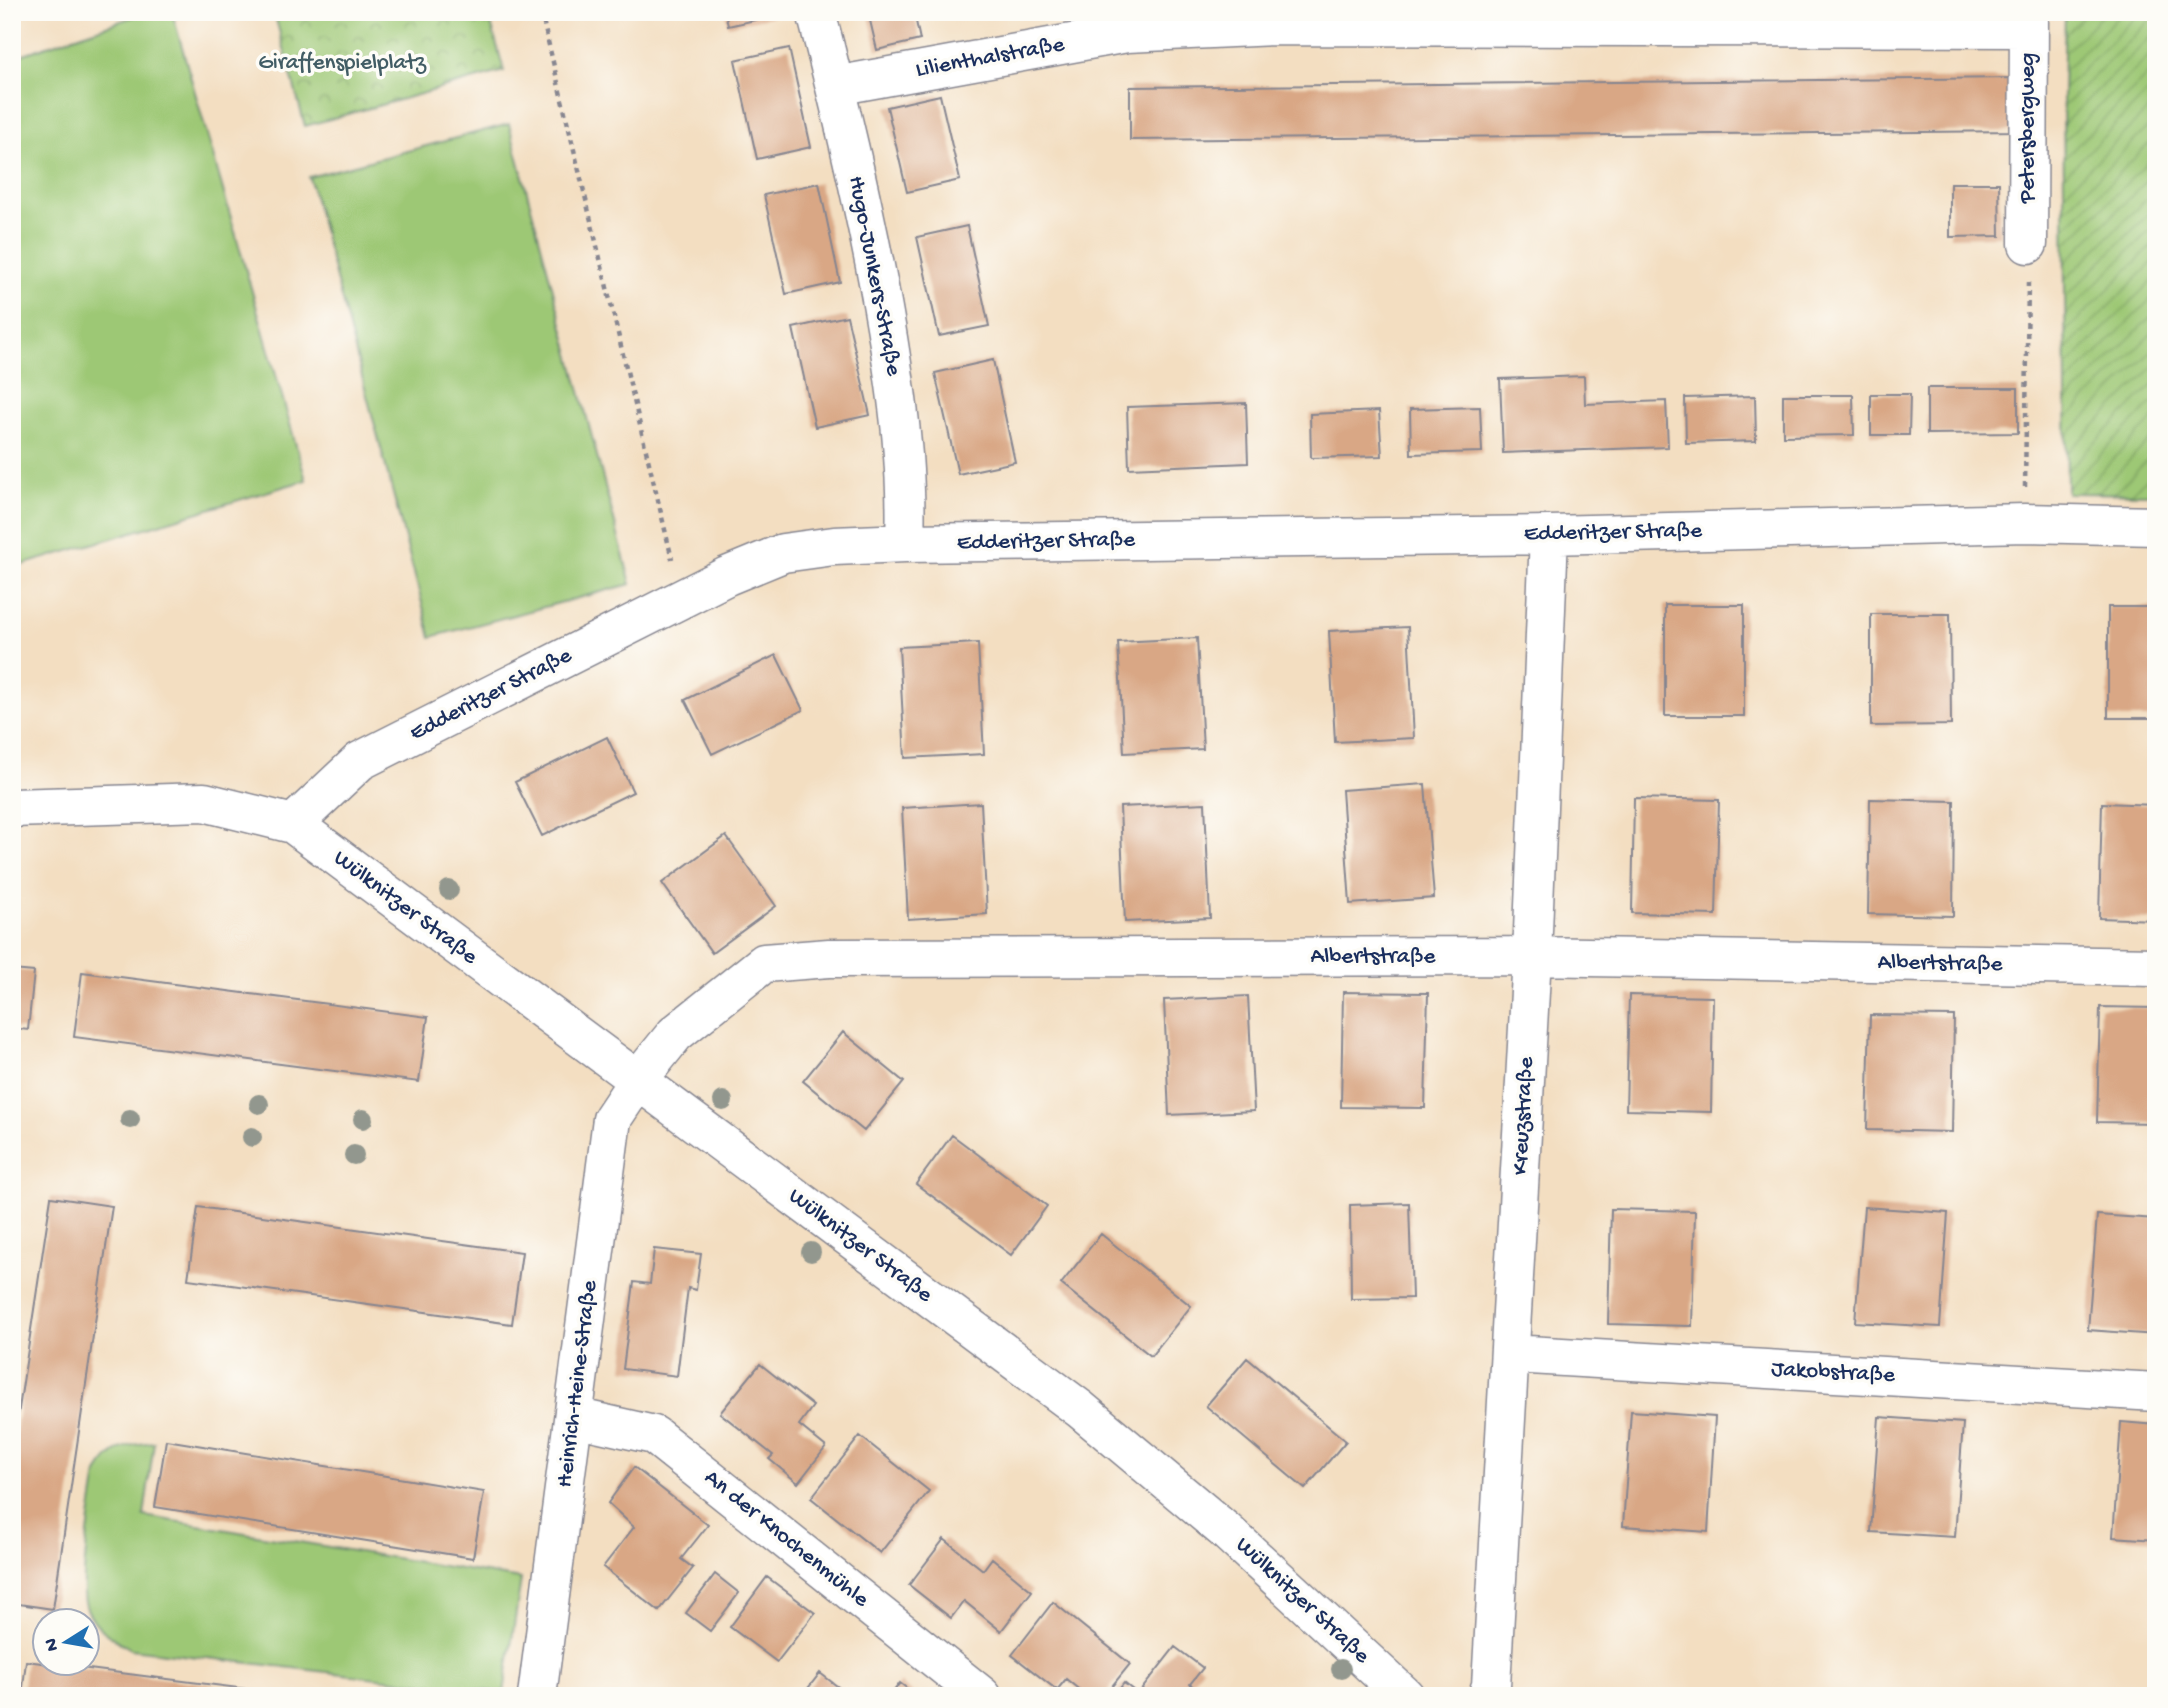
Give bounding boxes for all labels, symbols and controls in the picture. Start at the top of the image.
street label: Lilienthalstraße [914,31,1068,84]
park label: Giraffenspielplatz [258,50,427,77]
street label: Petersbergweg [2015,53,2042,204]
street label: Hugo-Junkers-Straße [841,174,907,379]
street label: Edderitzer Straße [1524,518,1703,548]
street label: Edderitzer Straße [957,527,1136,557]
street label: Edderitzer Straße [406,642,577,747]
street label: Wülknitzer Straße [328,845,483,972]
street label: Albertstraße [1311,944,1437,971]
street label: Albertstraße [1877,949,2004,979]
street label: Kreuzstraße [1507,1055,1541,1176]
street label: Wülknitzer Straße [783,1183,938,1310]
street label: Heinrich-Heine-Straße [552,1278,604,1489]
street label: Jakobstraße [1770,1356,1897,1390]
street label: An der Knochenmühle [698,1464,875,1614]
street label: Wülknitzer Straße [1229,1532,1375,1671]
north arrow [32,1606,102,1676]
text: N [40,1636,65,1653]

